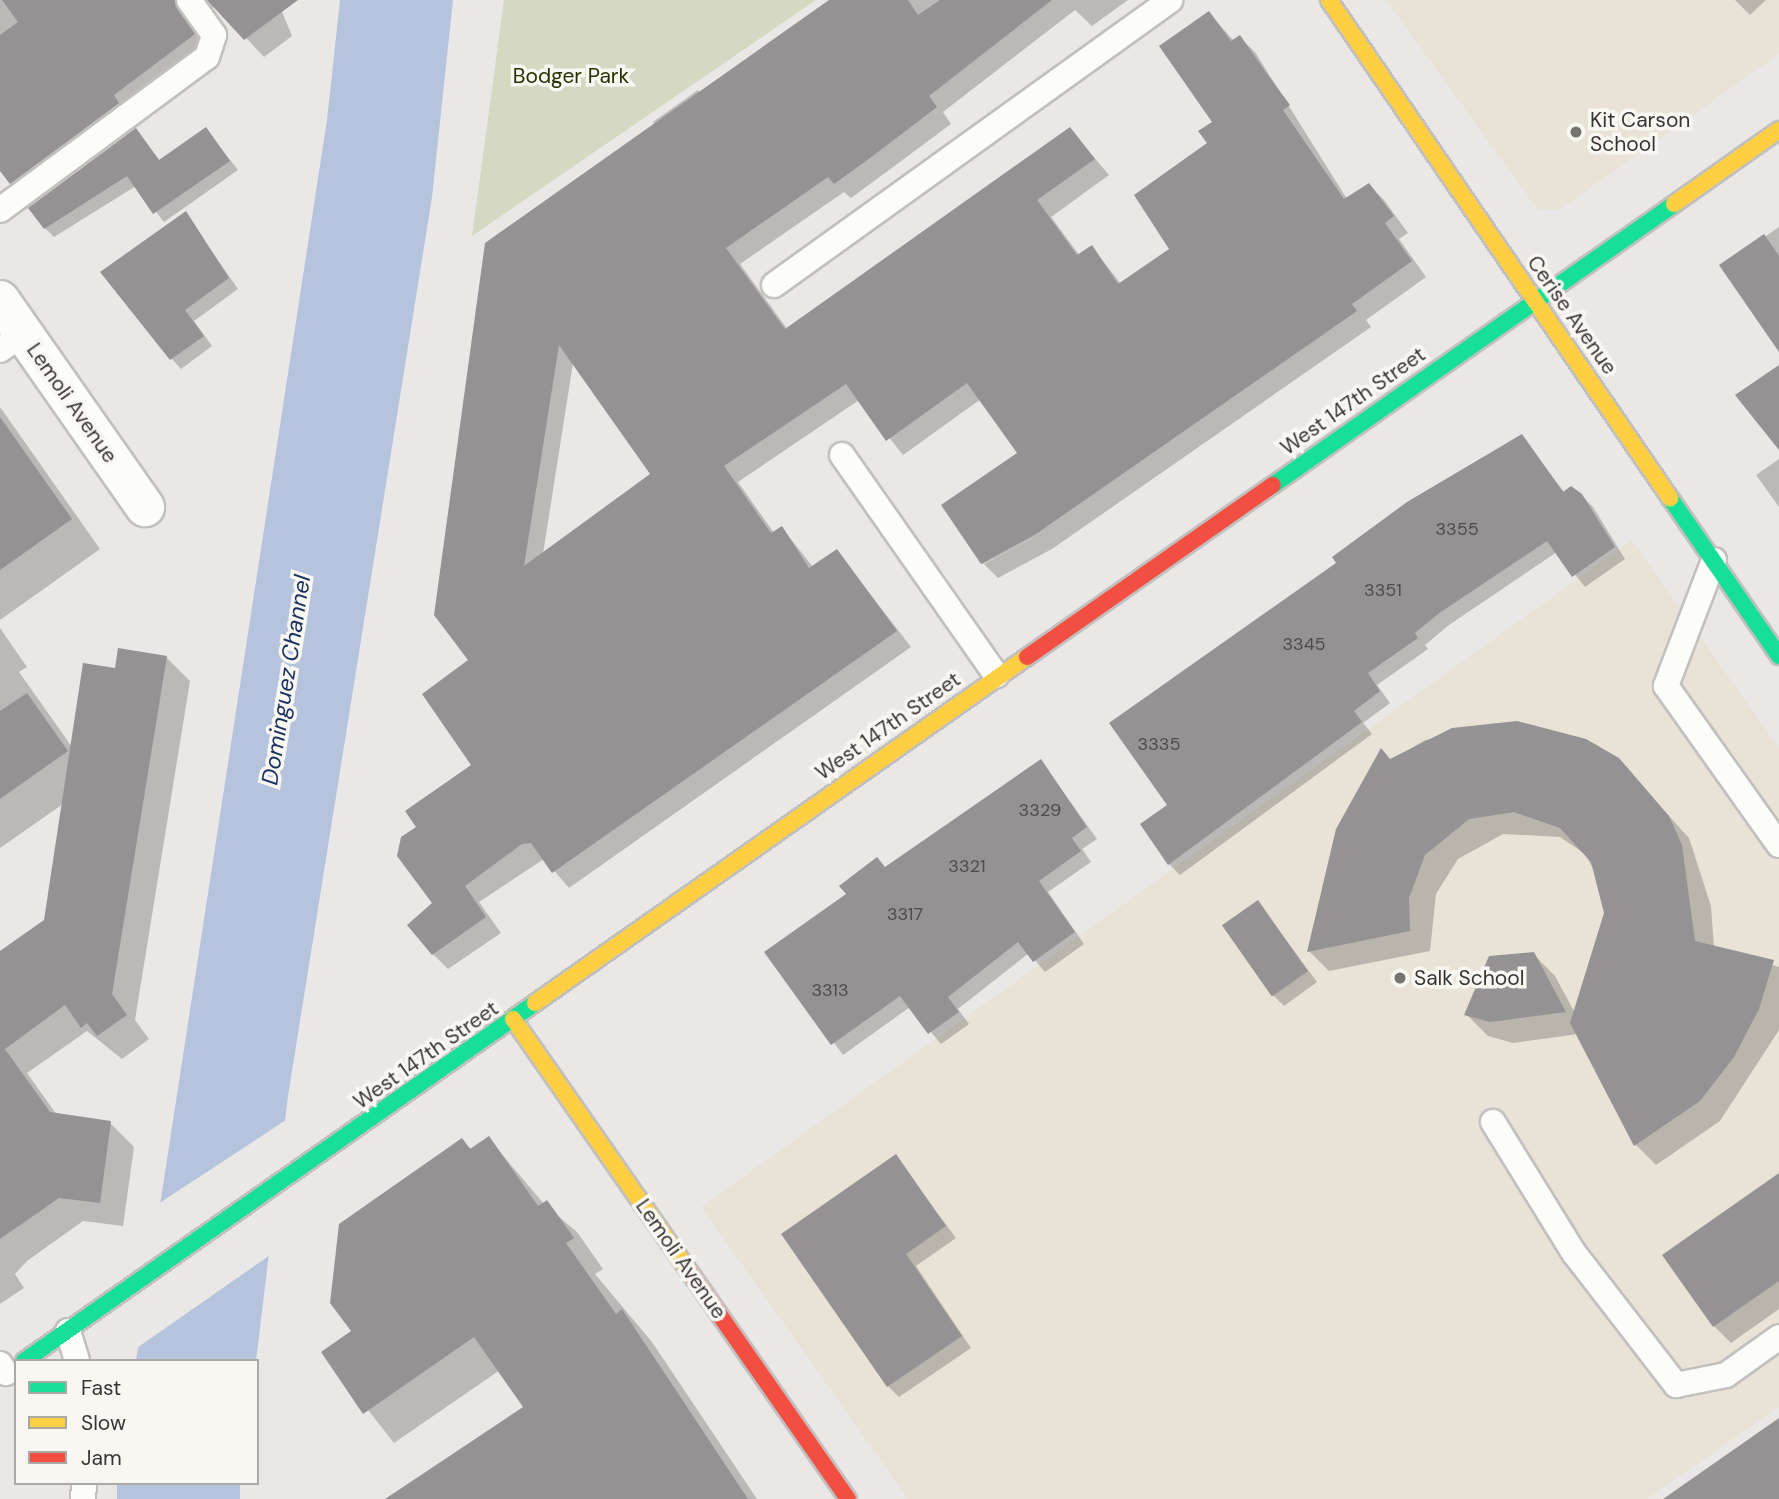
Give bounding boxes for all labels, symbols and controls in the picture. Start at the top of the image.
park label: Bodger Park [513,63,629,89]
place label: Kit Carson School [1590,107,1690,157]
marker: Kit Carson School [1568,124,1584,140]
street label: Cerise Avenue [1522,251,1622,379]
street label: Lemoli Avenue [21,338,123,468]
street label: West 147th Street [1276,342,1430,460]
house number: 3355 [1435,518,1479,540]
water label: Dominguez Channel [256,573,316,787]
house number: 3351 [1364,579,1402,601]
house number: 3345 [1282,633,1326,655]
street label: West 147th Street [811,667,965,785]
house number: 3335 [1138,733,1180,755]
house number: 3329 [1019,799,1061,821]
house number: 3321 [948,855,986,877]
house number: 3317 [887,903,923,925]
place label: Salk School [1414,965,1524,991]
marker: Salk School [1392,970,1408,986]
house number: 3313 [811,979,849,1001]
street label: West 147th Street [349,996,503,1114]
street label: Lemoli Avenue [630,1194,732,1324]
legend [14,1359,259,1485]
text: Fast [81,1374,121,1402]
text: Slow [81,1409,126,1437]
text: Jam [81,1444,122,1472]

